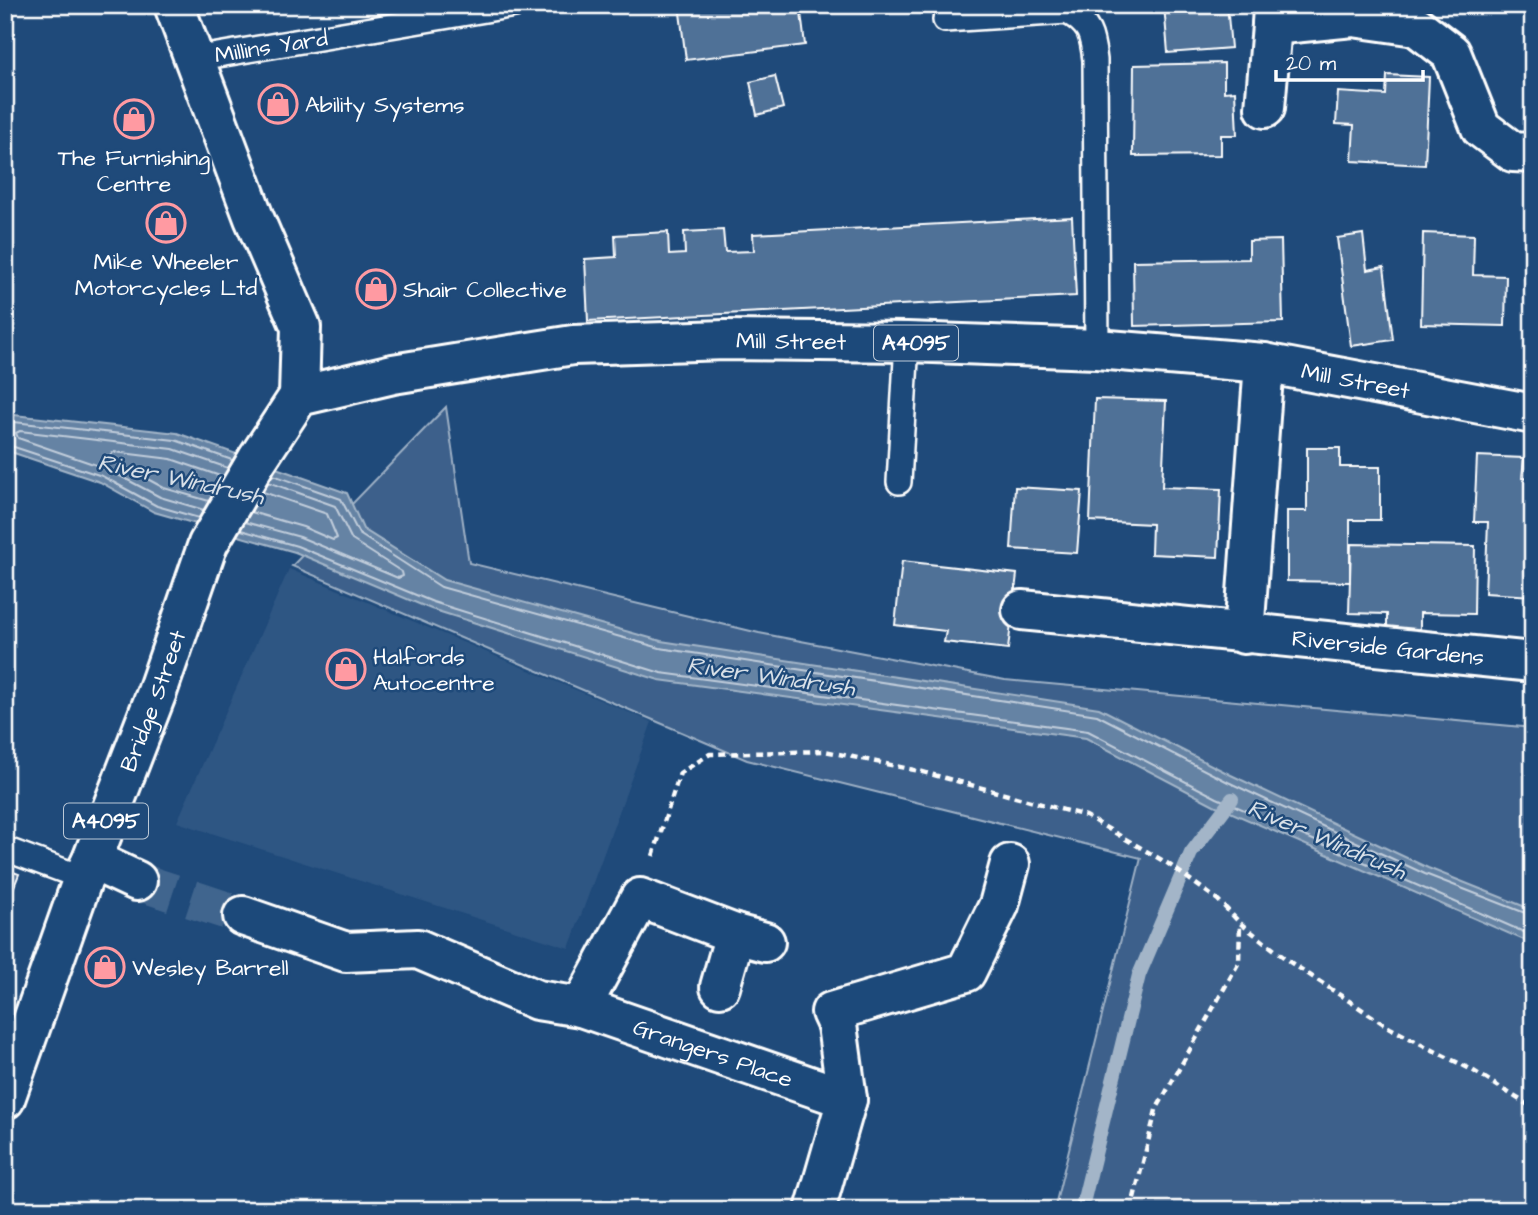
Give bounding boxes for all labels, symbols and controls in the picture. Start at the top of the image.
street label: Millins Yard [212,22,330,72]
scale bar [1276,38,1422,82]
text: 20 m [1286,49,1337,78]
shop icon: Ability Systems [257,83,299,125]
place label: Ability Systems [305,89,465,122]
shop icon: The Furnishing Centre [113,98,155,140]
place label: The Furnishing Centre [58,142,210,200]
shop icon: Mike Wheeler Motorcycles Ltd [145,202,187,244]
place label: Mike Wheeler Motorcycles Ltd [75,246,257,305]
shop icon: Shair Collective [355,268,397,310]
place label: Shair Collective [403,274,567,306]
street label: Mill Street [736,325,847,358]
road number: A4095 [874,326,958,360]
street label: Mill Street [1299,355,1413,407]
water label: River Windrush [95,446,268,514]
street label: Riverside Gardens [1290,623,1486,674]
street label: Bridge Street [113,625,194,777]
place label: Halfords Autocentre [373,641,495,699]
shop icon: Halfords Autocentre [325,648,367,690]
water label: River Windrush [685,648,858,706]
water label: River Windrush [1242,791,1412,889]
road number: A4095 [64,804,148,838]
shop icon: Wesley Barrell [84,946,126,988]
place label: Wesley Barrell [132,952,289,985]
street label: Grangers Place [629,1011,797,1096]

